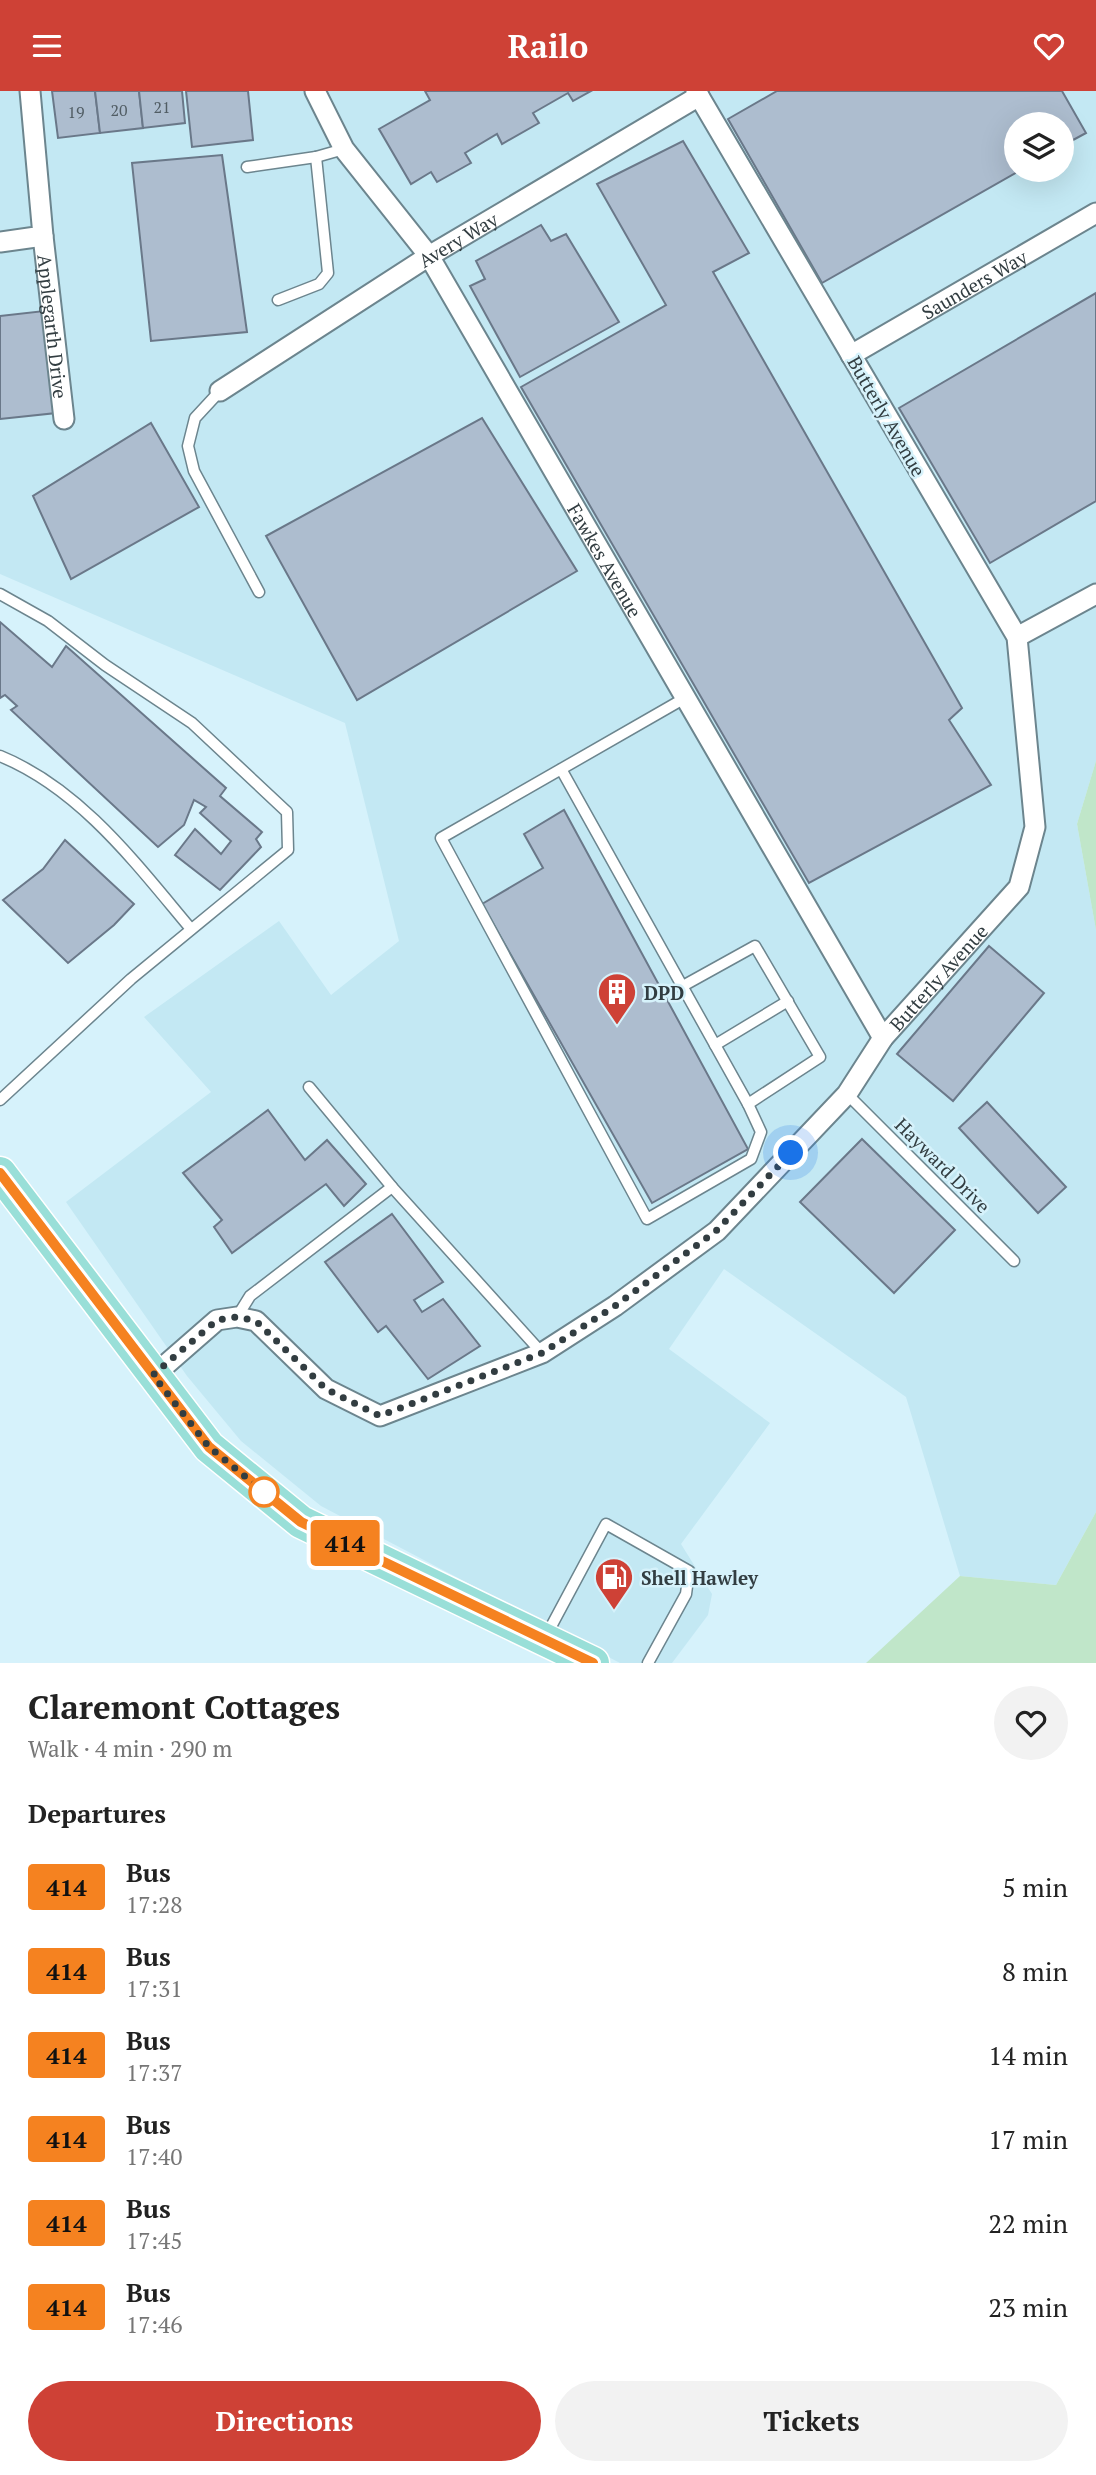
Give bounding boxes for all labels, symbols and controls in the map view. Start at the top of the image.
text: Railo [508,25,588,67]
icon: menu [28,27,66,65]
icon: heart [1030,27,1068,65]
house number: 21 [153,96,171,118]
house number: 20 [110,99,128,121]
house number: 19 [67,101,85,123]
map controls [1004,112,1074,182]
button: layers [1004,112,1074,182]
street label: Avery Way [413,206,502,272]
street label: Saunders Way [917,243,1032,324]
street label: Applegarth Drive [33,253,74,400]
street label: Butterly Avenue [842,351,932,481]
street label: Fawkes Avenue [563,499,648,621]
street label: Butterly Avenue [883,918,993,1036]
building icon: DPD [596,971,638,1026]
place label: DPD [644,980,684,1005]
street label: Hayward Drive [890,1112,996,1218]
your location [773,1135,808,1170]
unlabelled marker [249,1477,279,1507]
line badge: 414 [305,1520,385,1566]
text: 414 [325,1527,365,1559]
fuel station icon: Shell Hawley [593,1556,635,1611]
place label: Shell Hawley [641,1565,759,1590]
text: Claremont Cottages [28,1685,340,1728]
button: heart [994,1686,1068,1760]
text: Walk · 4 min · 290 m [28,1733,232,1764]
text: Departures [28,1796,166,1830]
text: Bus [126,1855,171,1889]
text: 5 min [1002,1870,1068,1904]
text: 414 [46,1871,87,1903]
text: 17:28 [126,1889,183,1920]
text: Bus [126,1939,171,1973]
text: 8 min [1002,1954,1068,1988]
text: 414 [46,1955,87,1987]
text: 17:31 [126,1973,183,2004]
text: Bus [126,2023,171,2057]
text: 14 min [988,2038,1068,2072]
text: 414 [46,2039,87,2071]
text: 17:37 [126,2057,183,2088]
text: Bus [126,2107,171,2141]
text: 17 min [988,2122,1068,2156]
text: 414 [46,2123,87,2155]
text: 17:40 [126,2141,183,2172]
text: Bus [126,2191,171,2225]
text: 22 min [988,2206,1068,2240]
text: 414 [46,2207,87,2239]
text: 17:45 [126,2225,183,2256]
text: Bus [126,2275,171,2309]
text: 23 min [988,2290,1068,2324]
text: 414 [46,2291,87,2323]
text: 17:46 [126,2309,183,2340]
button: Directions [28,2381,541,2461]
button: Tickets [555,2381,1068,2461]

